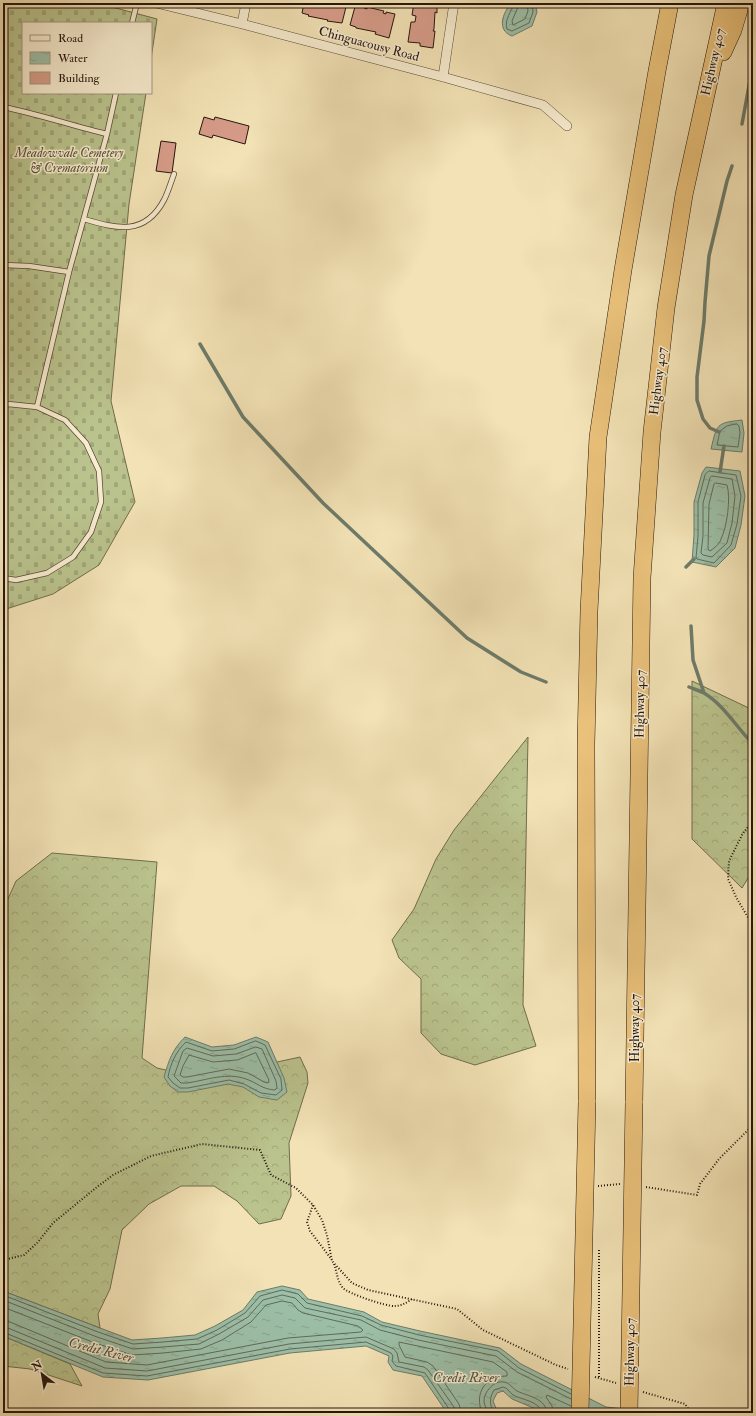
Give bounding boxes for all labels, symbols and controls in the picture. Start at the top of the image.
legend [22,22,152,94]
street label: Chinguacousy Road [317,23,422,66]
street label: Highway 407 [698,27,729,97]
text: Road [58,31,83,46]
text: Water [57,51,88,66]
text: Building [58,71,101,86]
park label: Meadowvale Cemetery & Crematorium [13,145,124,176]
street label: Highway 407 [646,346,671,416]
street label: Highway 407 [631,670,650,738]
street label: Highway 407 [627,994,644,1062]
street label: Highway 407 [621,1318,640,1386]
water label: Credit River [67,1334,136,1366]
north arrow [22,1354,62,1394]
text: N [29,1357,46,1374]
water label: Credit River [433,1369,500,1386]

